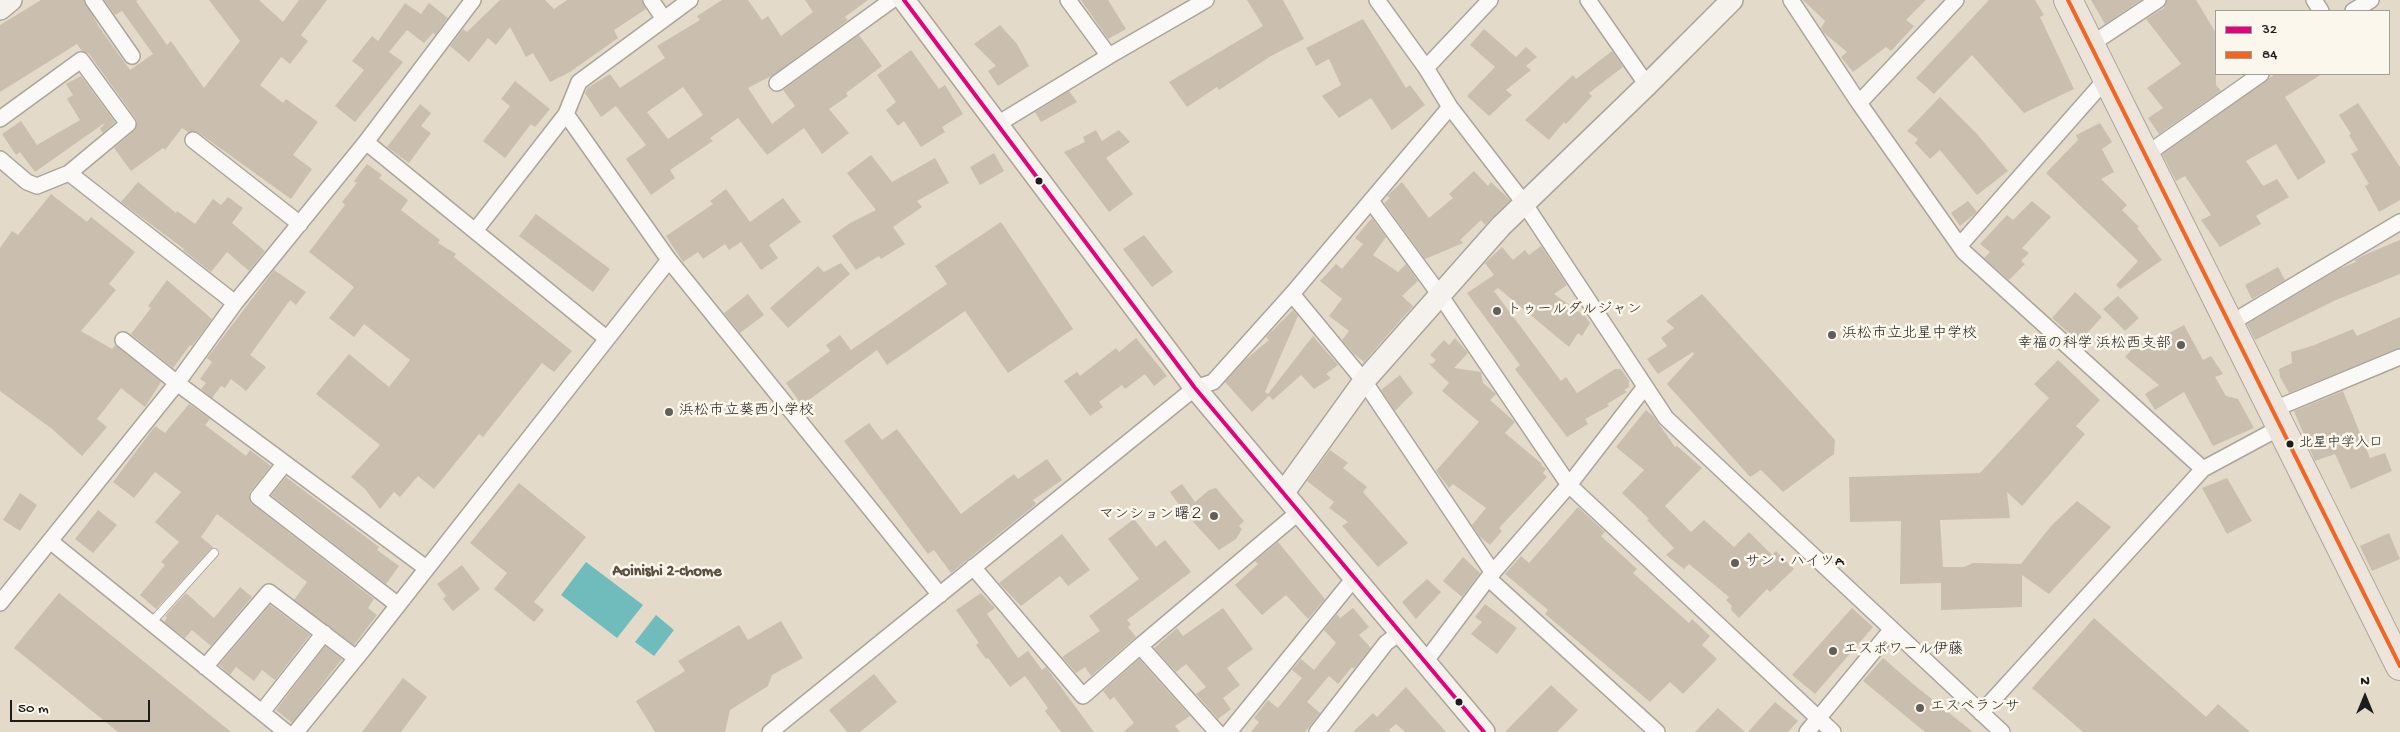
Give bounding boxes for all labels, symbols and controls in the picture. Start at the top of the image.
legend [2215,10,2390,75]
text: 32 [2262,21,2277,39]
text: 84 [2262,46,2277,64]
unlabelled marker [1034,176,1044,186]
place label: トゥールダルジャン [1507,302,1642,320]
marker: トゥールダルジャン [1491,305,1503,317]
place label: 浜松市立北星中学校 [1842,326,1977,344]
marker: 浜松市立北星中学校 [1826,329,1838,341]
place label: 幸福の科学 浜松西支部 [2017,336,2171,354]
marker: 幸福の科学 浜松西支部 [2175,339,2187,351]
place label: 浜松市立葵西小学校 [679,403,814,421]
marker: 浜松市立葵西小学校 [663,406,675,418]
place label: 北星中学入口 [2299,436,2383,452]
marker: 北星中学入口 [2285,439,2295,449]
place label: マンション曙２ [1099,507,1204,525]
marker: マンション曙２ [1208,510,1220,522]
place label: サン・ハイツA [1745,554,1844,572]
marker: サン・ハイツA [1729,557,1741,569]
district label: Aoinishi 2-chome [613,563,721,583]
place label: エスポワール伊藤 [1843,642,1963,660]
marker: エスポワール伊藤 [1827,645,1839,657]
north arrow [2340,672,2390,722]
text: N [2360,673,2370,690]
scale bar [12,690,152,722]
unlabelled marker [1454,697,1464,707]
place label: エスペランサ [1930,699,2020,717]
text: 50 m [18,700,49,718]
marker: エスペランサ [1914,702,1926,714]

